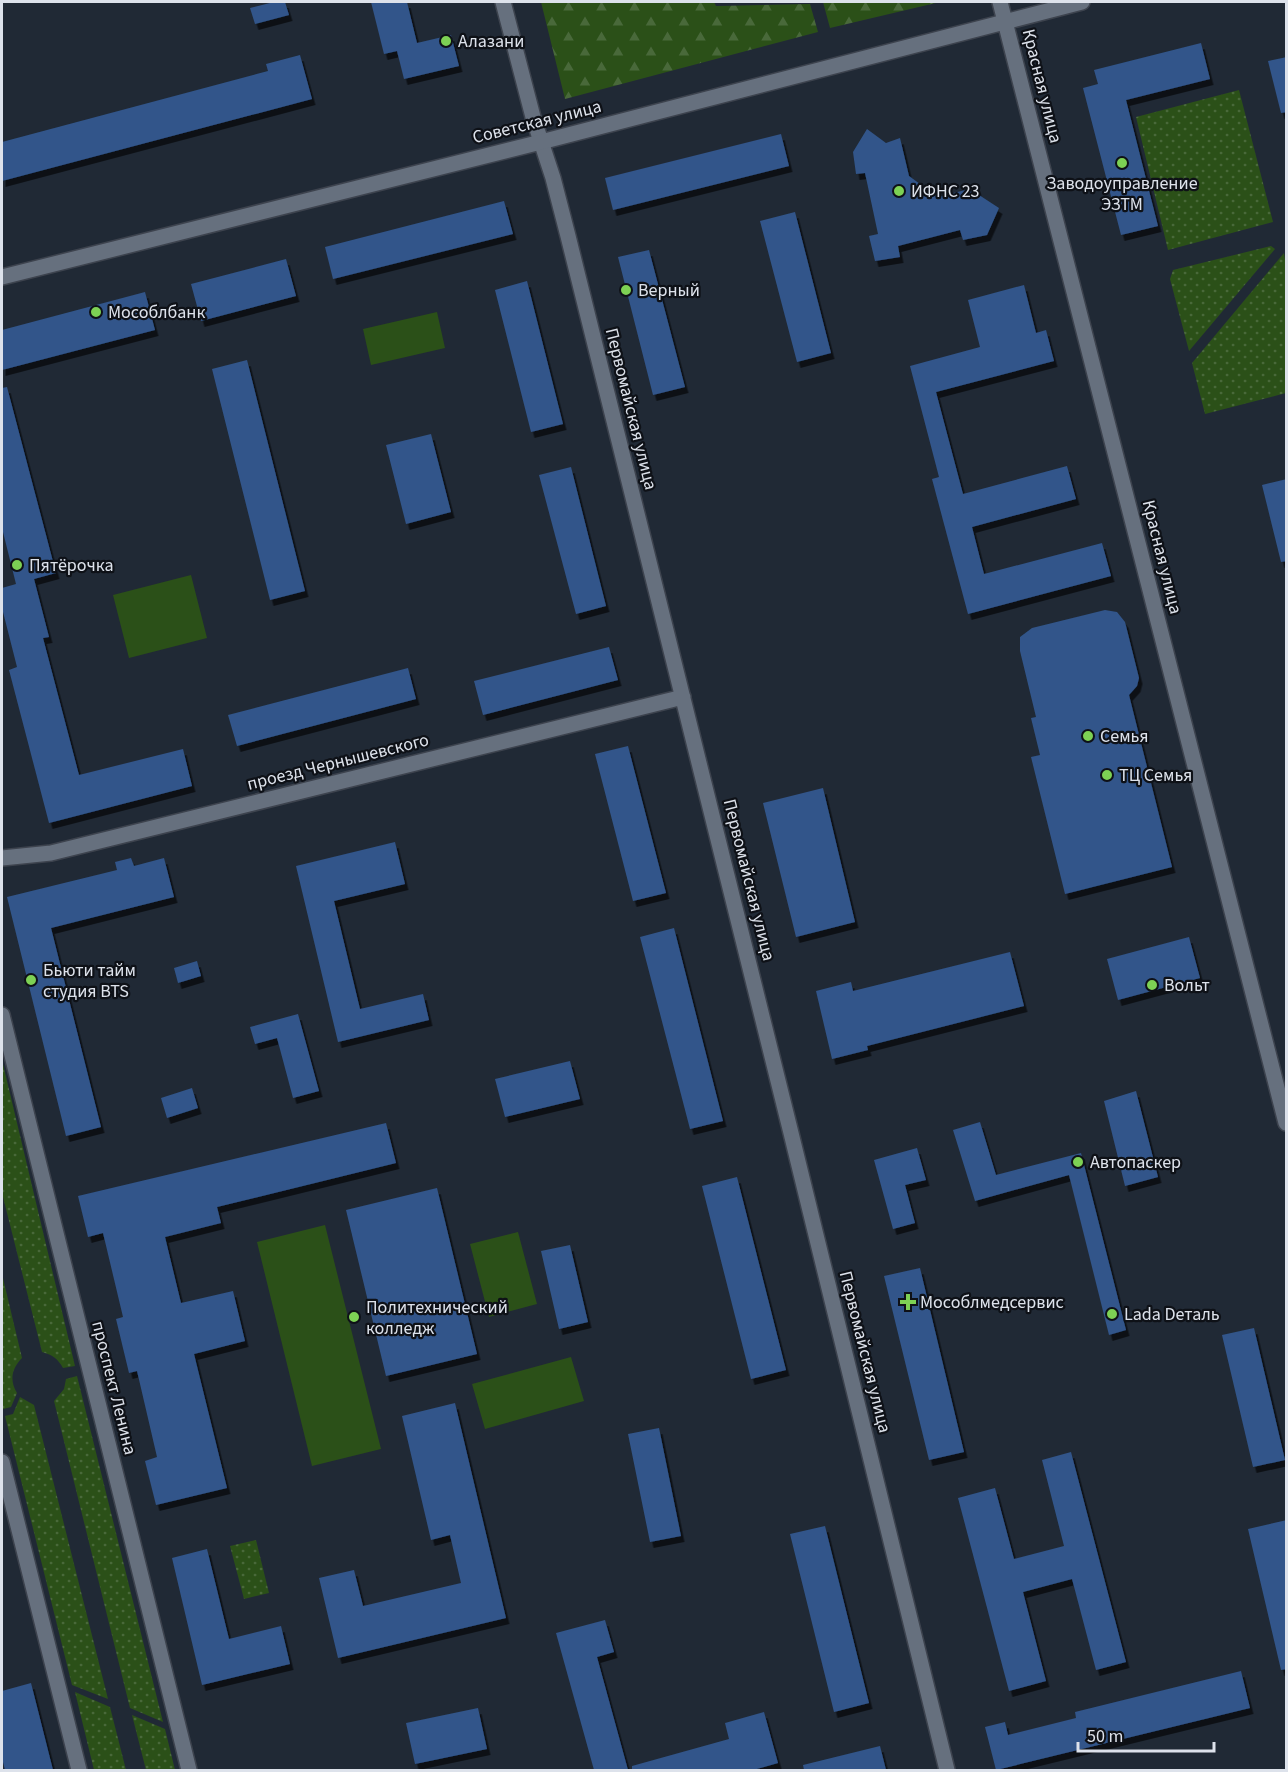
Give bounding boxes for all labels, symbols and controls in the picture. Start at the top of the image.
street label: Красная улица [1016,26,1068,146]
place label: Алазани [458,29,524,54]
marker: Алазани [439,34,453,48]
street label: Советская улица [470,94,604,150]
marker: Заводоуправление ЭЗТМ [1115,156,1129,170]
place label: Заводоуправление ЭЗТМ [1046,171,1198,217]
place label: ИФНС 23 [911,179,980,204]
marker: ИФНС 23 [892,184,906,198]
place label: Верный [638,278,700,303]
marker: Верный [619,283,633,297]
place label: Мособлбанк [108,300,205,325]
marker: Мособлбанк [89,305,103,319]
street label: Первомайская улица [599,325,663,493]
street label: Красная улица [1136,497,1188,617]
place label: Пятёрочка [29,553,114,578]
marker: Пятёрочка [10,558,24,572]
place label: Семья [1100,724,1149,749]
street label: проезд Чернышевского [245,727,431,797]
marker: Семья [1081,729,1095,743]
place label: ТЦ Семья [1119,763,1192,788]
marker: ТЦ Семья [1100,768,1114,782]
street label: Первомайская улица [717,796,781,964]
place label: Бьюти тайм студия BTS [43,958,136,1004]
marker: Бьюти тайм студия BTS [24,973,38,987]
place label: Вольт [1164,973,1210,998]
marker: Вольт [1145,978,1159,992]
place label: Автопаскер [1090,1150,1181,1175]
marker: Автопаскер [1071,1155,1085,1169]
street label: Первомайская улица [833,1268,897,1436]
place label: Мособлмедсервис [920,1290,1064,1315]
place label: Политехнический колледж [366,1295,508,1341]
marker: Мособлмедсервис [901,1295,915,1309]
place label: Lada Dеталь [1124,1302,1220,1327]
marker: Lada Dеталь [1105,1307,1119,1321]
marker: Политехнический колледж [347,1310,361,1324]
street label: проспект Ленина [85,1319,143,1457]
scale bar [1078,1715,1214,1753]
text: 50 m [1087,1724,1123,1749]

